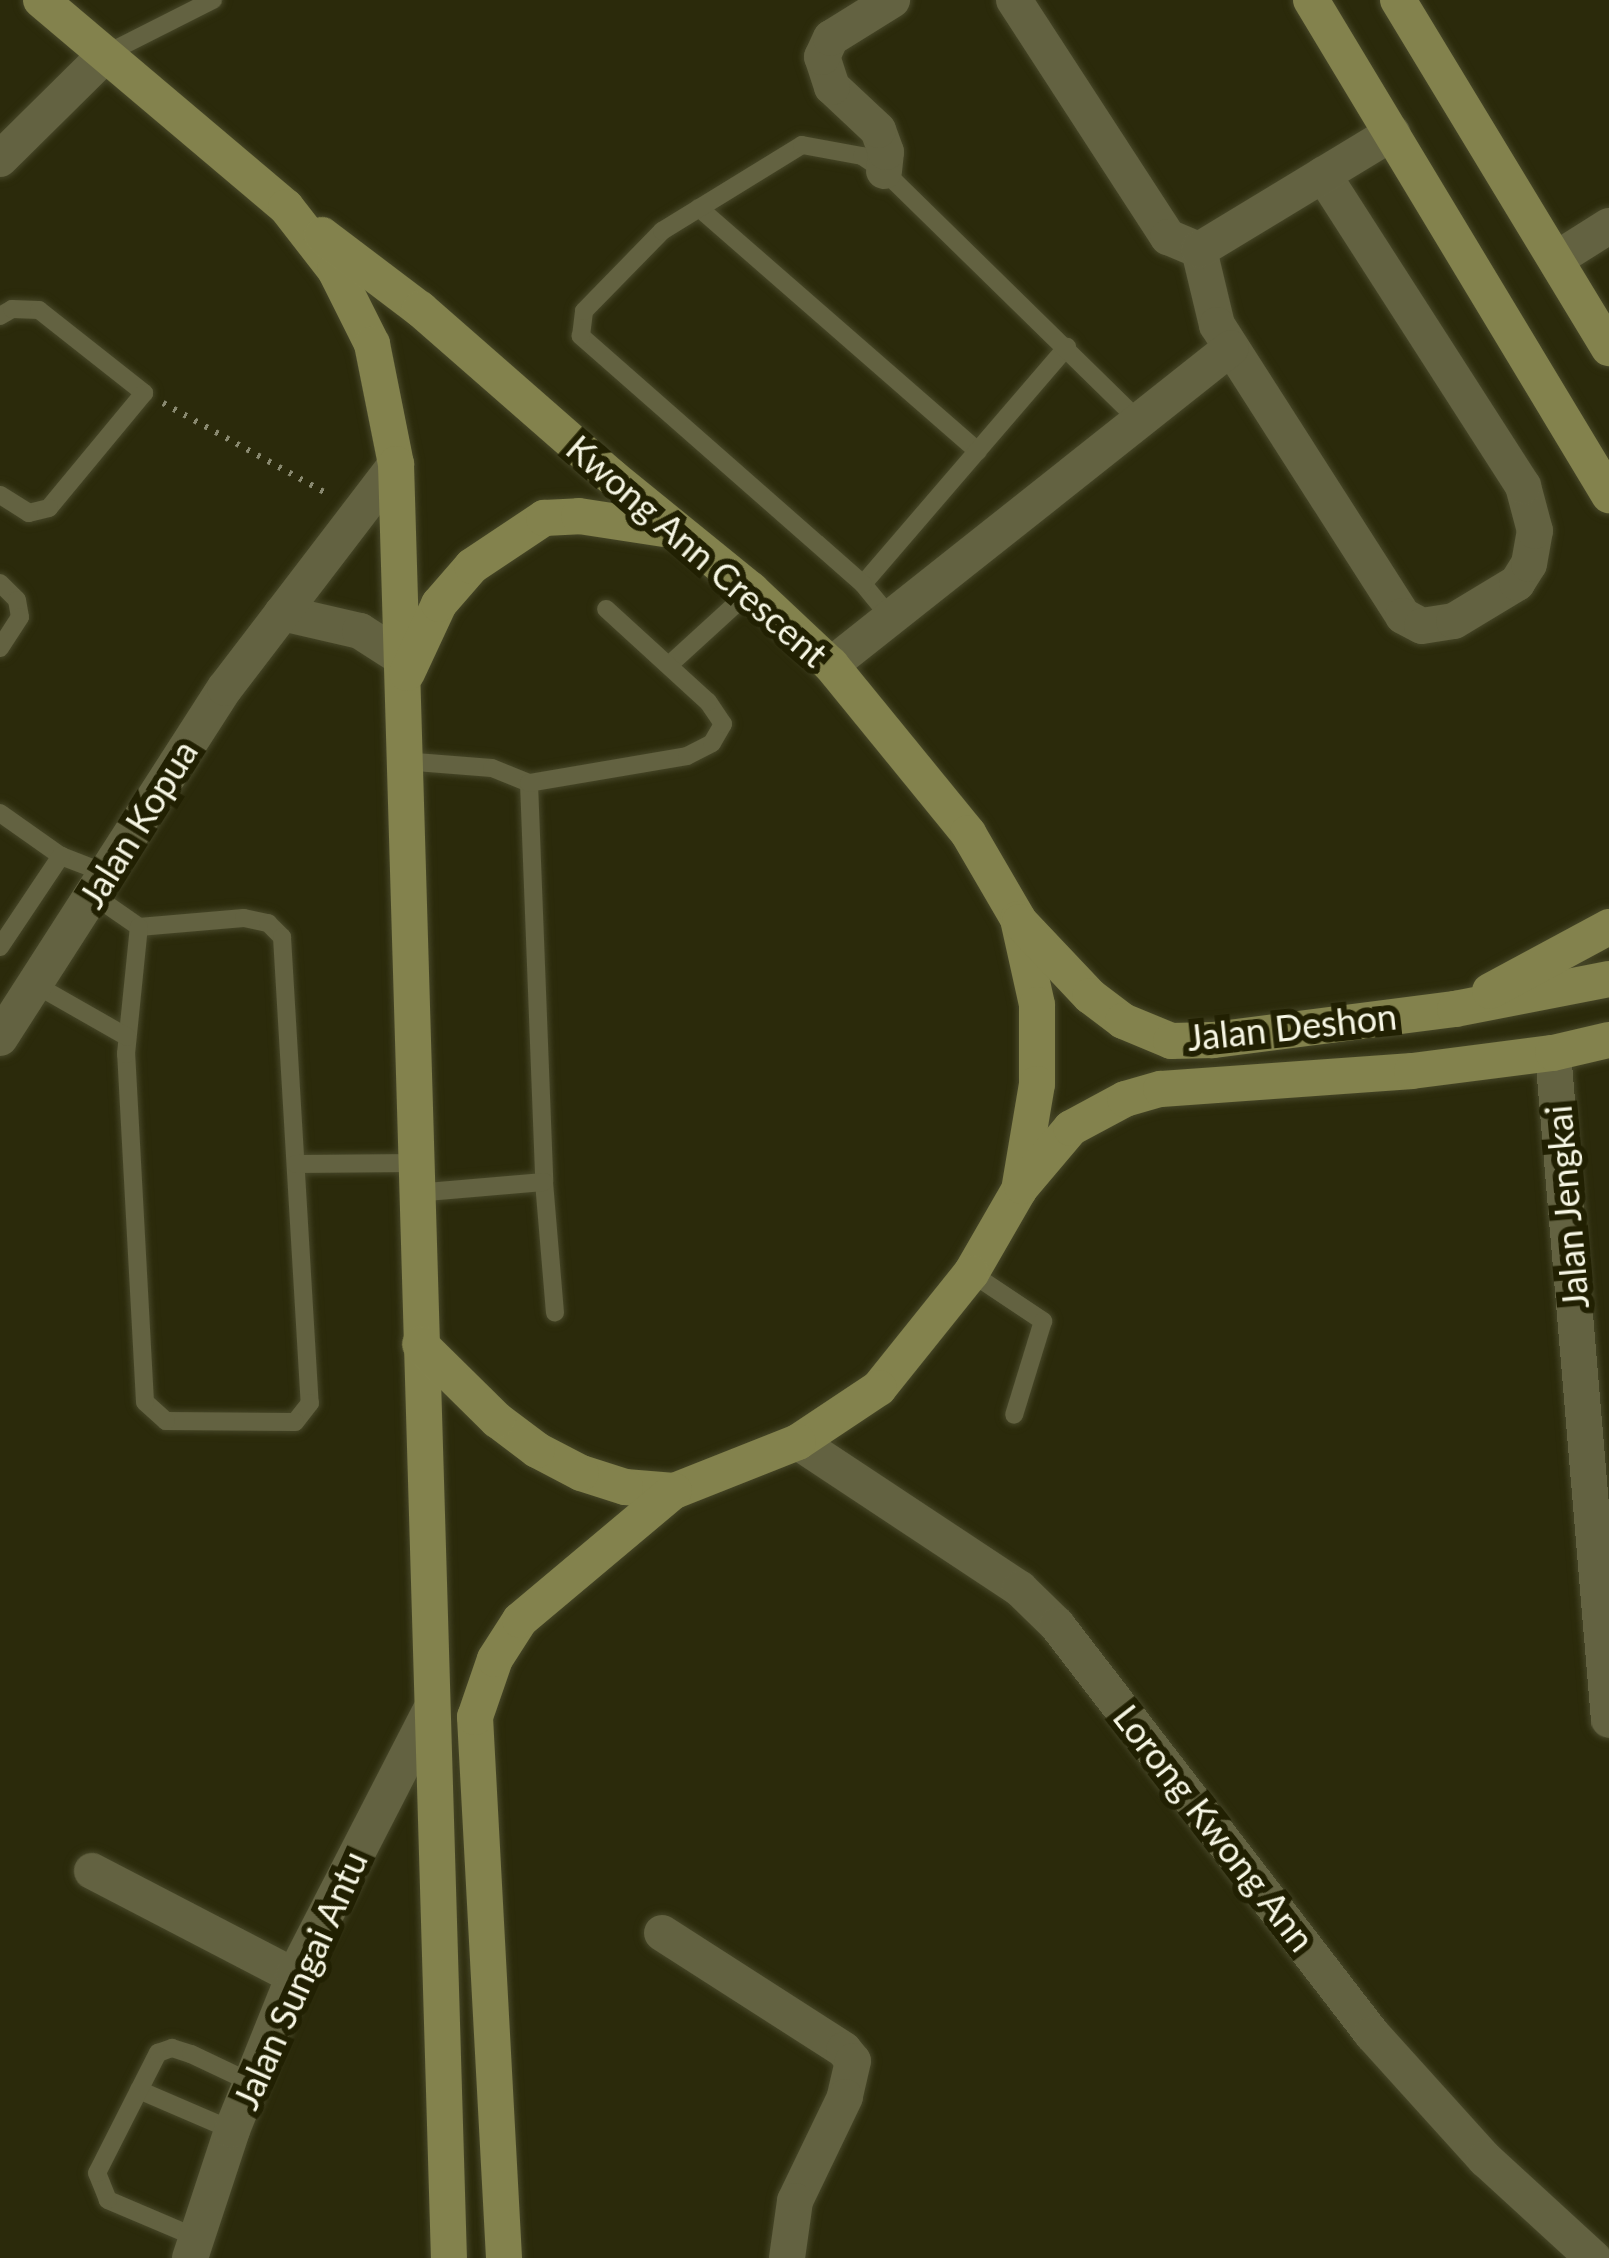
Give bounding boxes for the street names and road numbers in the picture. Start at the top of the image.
street label: Kwong Ann Crescent [558,426,836,676]
street label: Jalan Kopua [70,732,206,916]
street label: Jalan Deshon [1185,995,1399,1059]
street label: Jalan Jengkai [1537,1103,1597,1311]
street label: Lorong Kwong Ann [1104,1696,1324,1960]
street label: Jalan Sungai Antu [224,1844,376,2116]

